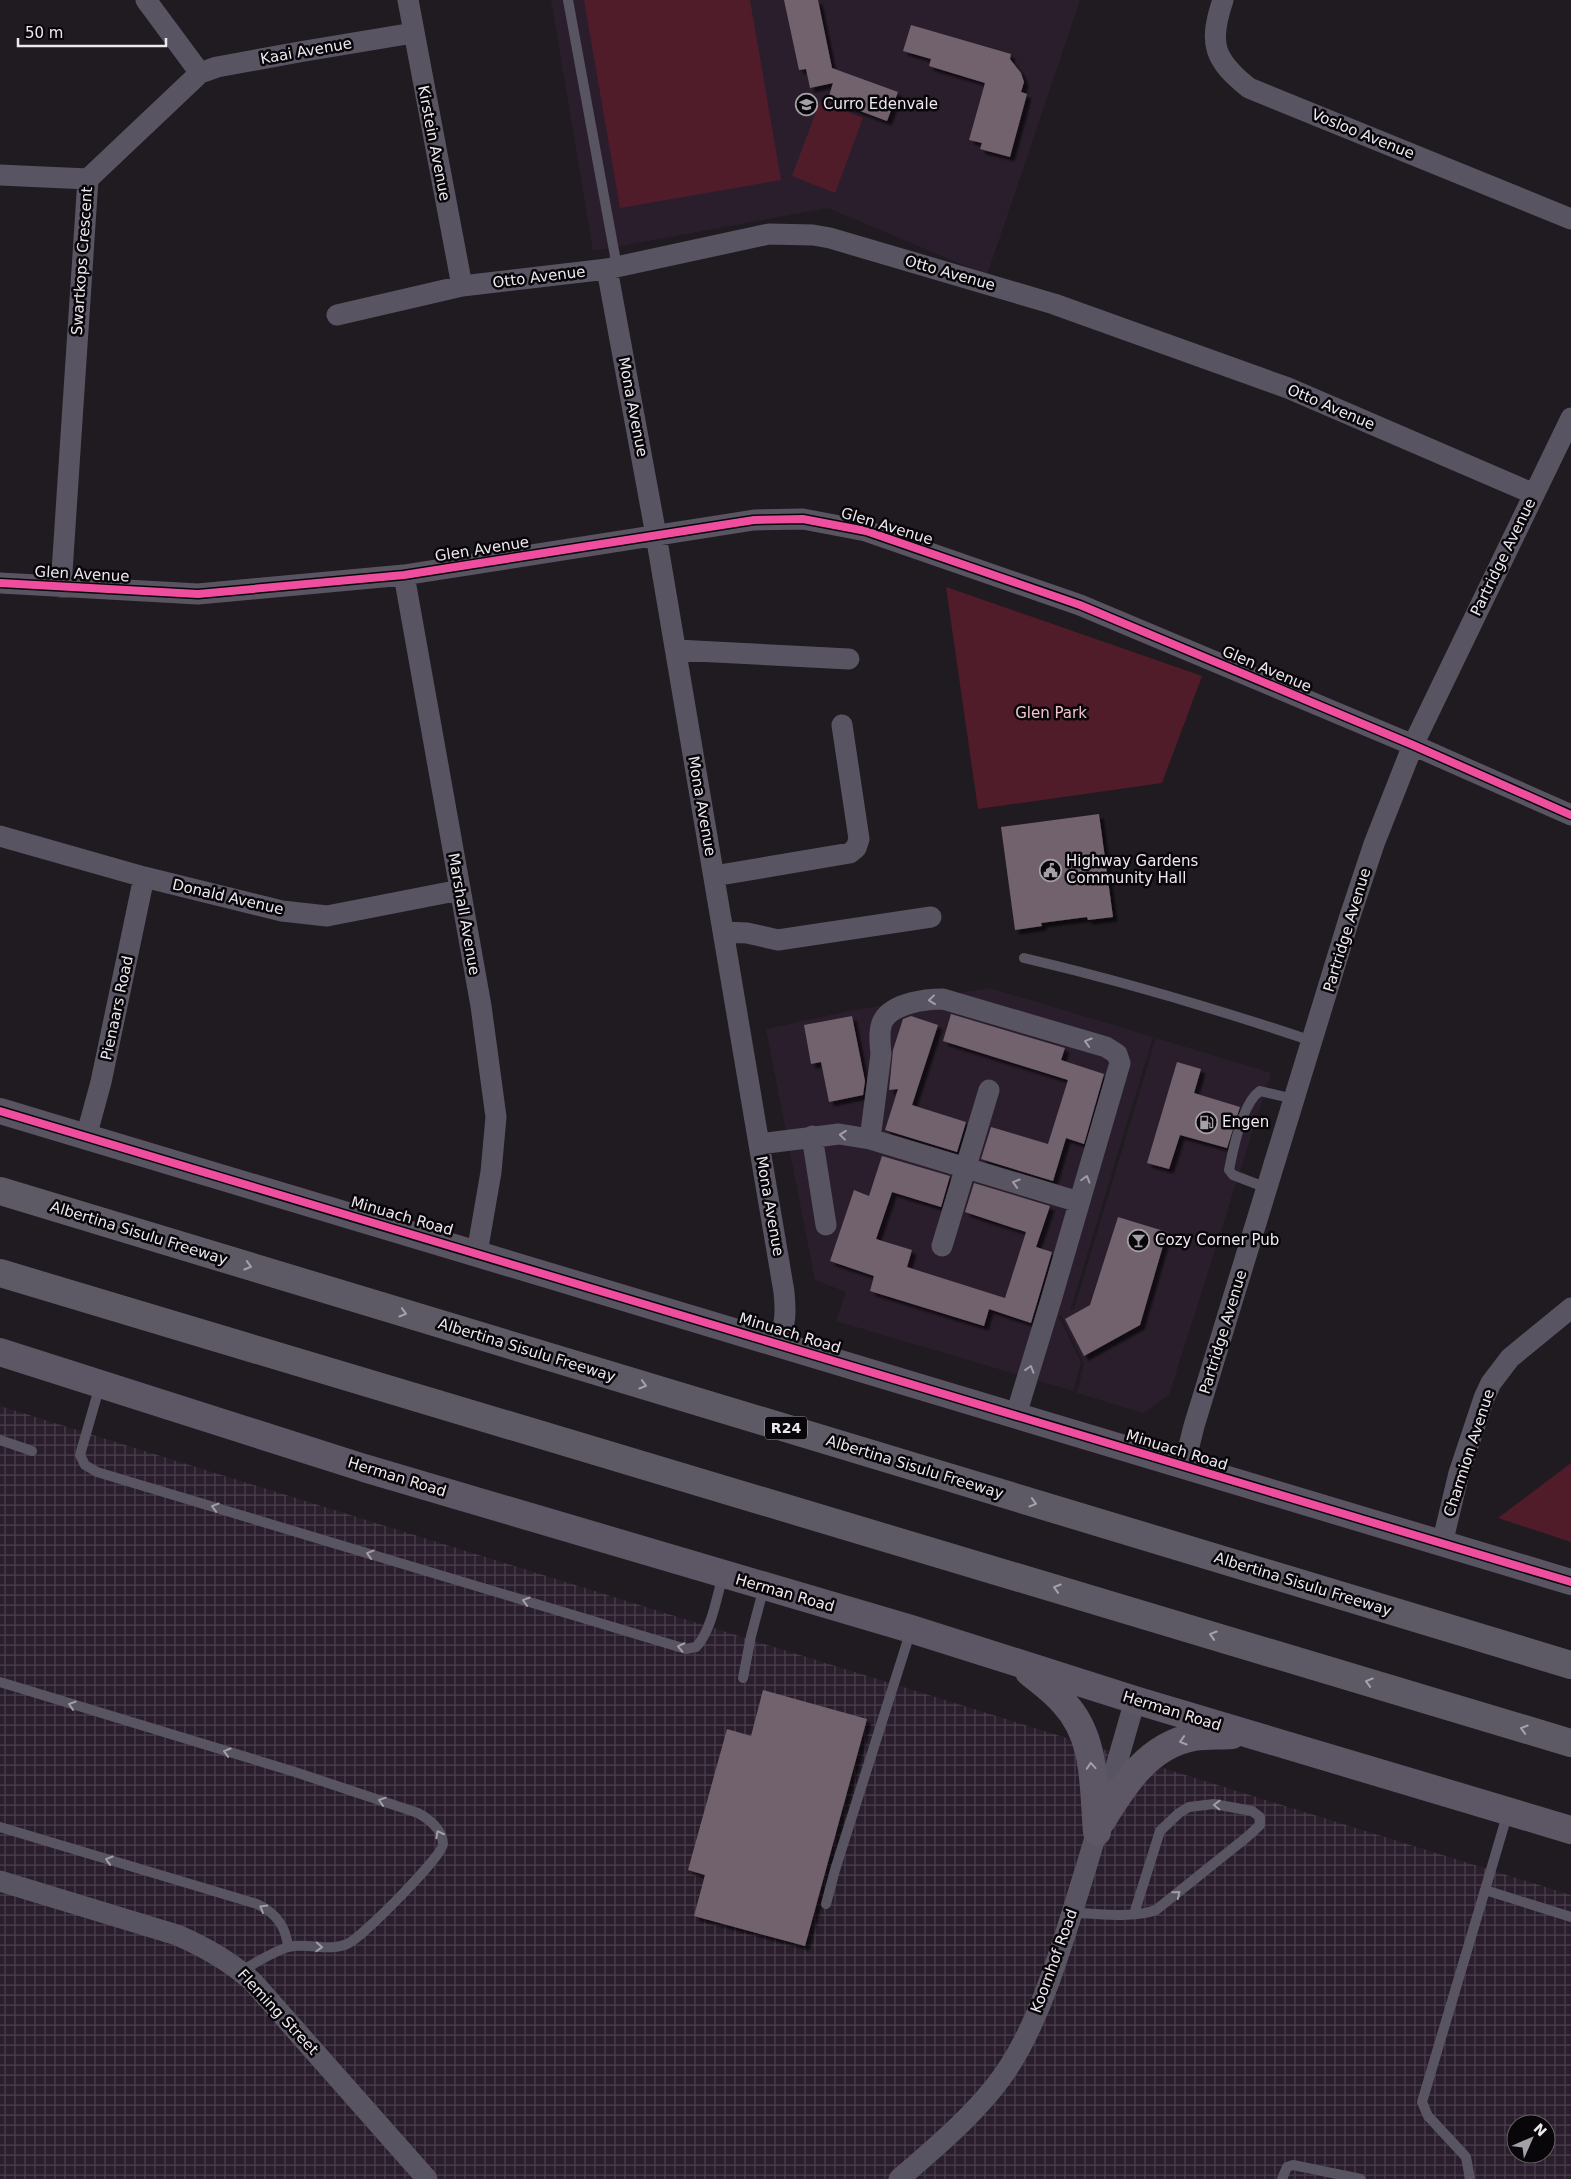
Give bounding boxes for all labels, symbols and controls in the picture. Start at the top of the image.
scale bar [18,15,165,47]
text: 50 m [25,24,63,42]
street label: Kaai Avenue [259,34,353,68]
street label: Kirstein Avenue [414,84,454,202]
school or university icon: Curro Edenvale [795,92,819,116]
place label: Curro Edenvale [823,95,938,113]
street label: Vosloo Avenue [1309,105,1417,163]
street label: Swartkops Crescent [68,186,96,336]
street label: Otto Avenue [903,251,997,295]
street label: Otto Avenue [492,262,586,292]
street label: Mona Avenue [614,356,652,458]
street label: Otto Avenue [1285,380,1377,434]
street label: Partridge Avenue [1467,495,1539,619]
street label: Glen Avenue [839,504,935,548]
street label: Glen Avenue [434,533,530,565]
street label: Glen Avenue [34,563,130,585]
street label: Glen Avenue [1220,642,1314,696]
park label: Glen Park [1015,704,1087,722]
street label: Mona Avenue [684,755,720,857]
street label: Marshall Avenue [444,852,484,976]
place label: Highway Gardens Community Hall [1066,852,1199,887]
public building icon: Highway Gardens Community Hall [1038,858,1062,882]
street label: Partridge Avenue [1320,866,1374,994]
street label: Donald Avenue [171,875,285,919]
street label: Pienaars Road [97,954,137,1062]
one-way arrow [928,994,936,1005]
one-way arrow [1085,1037,1093,1047]
fuel station icon: Engen [1194,1110,1218,1134]
place label: Engen [1222,1113,1269,1131]
one-way arrow [838,1130,846,1141]
street label: Mona Avenue [752,1155,788,1257]
one-way arrow [1080,1176,1090,1184]
one-way arrow [1012,1178,1020,1188]
street label: Minuach Road [349,1193,455,1239]
street label: Albertina Sisulu Freeway [48,1197,230,1269]
bar icon: Cozy Corner Pub [1127,1228,1151,1252]
place label: Cozy Corner Pub [1155,1231,1279,1249]
one-way arrow [243,1260,251,1270]
street label: Partridge Avenue [1196,1268,1250,1396]
one-way arrow [399,1307,407,1317]
street label: Minuach Road [737,1309,843,1357]
street label: Albertina Sisulu Freeway [436,1314,618,1386]
one-way arrow [1024,1365,1034,1373]
one-way arrow [638,1379,646,1389]
street label: Charmion Avenue [1440,1387,1498,1519]
road number: R24 [765,1416,807,1440]
street label: Minuach Road [1124,1426,1230,1474]
street label: Albertina Sisulu Freeway [824,1431,1006,1503]
street label: Herman Road [346,1453,448,1501]
one-way arrow [1028,1497,1037,1507]
one-way arrow [211,1503,219,1513]
street label: Albertina Sisulu Freeway [1212,1548,1394,1620]
one-way arrow [367,1550,375,1560]
street label: Herman Road [733,1570,837,1616]
one-way arrow [1054,1584,1062,1594]
one-way arrow [522,1597,530,1607]
one-way arrow [1209,1631,1218,1641]
one-way arrow [677,1643,686,1653]
one-way arrow [1365,1677,1373,1687]
street label: Herman Road [1121,1687,1223,1735]
one-way arrow [68,1700,76,1710]
one-way arrow [1521,1724,1529,1734]
one-way arrow [1179,1735,1188,1745]
one-way arrow [223,1747,232,1757]
one-way arrow [1086,1762,1097,1770]
one-way arrow [378,1797,387,1807]
one-way arrow [1212,1800,1220,1810]
one-way arrow [435,1830,445,1839]
one-way arrow [105,1855,113,1865]
one-way arrow [1171,1891,1180,1899]
one-way arrow [260,1904,269,1914]
street label: Koornhof Road [1027,1907,1081,2015]
one-way arrow [315,1941,323,1952]
street label: Fleming Street [234,1966,322,2059]
north arrow [1506,2114,1556,2164]
text: N [1530,2120,1550,2140]

